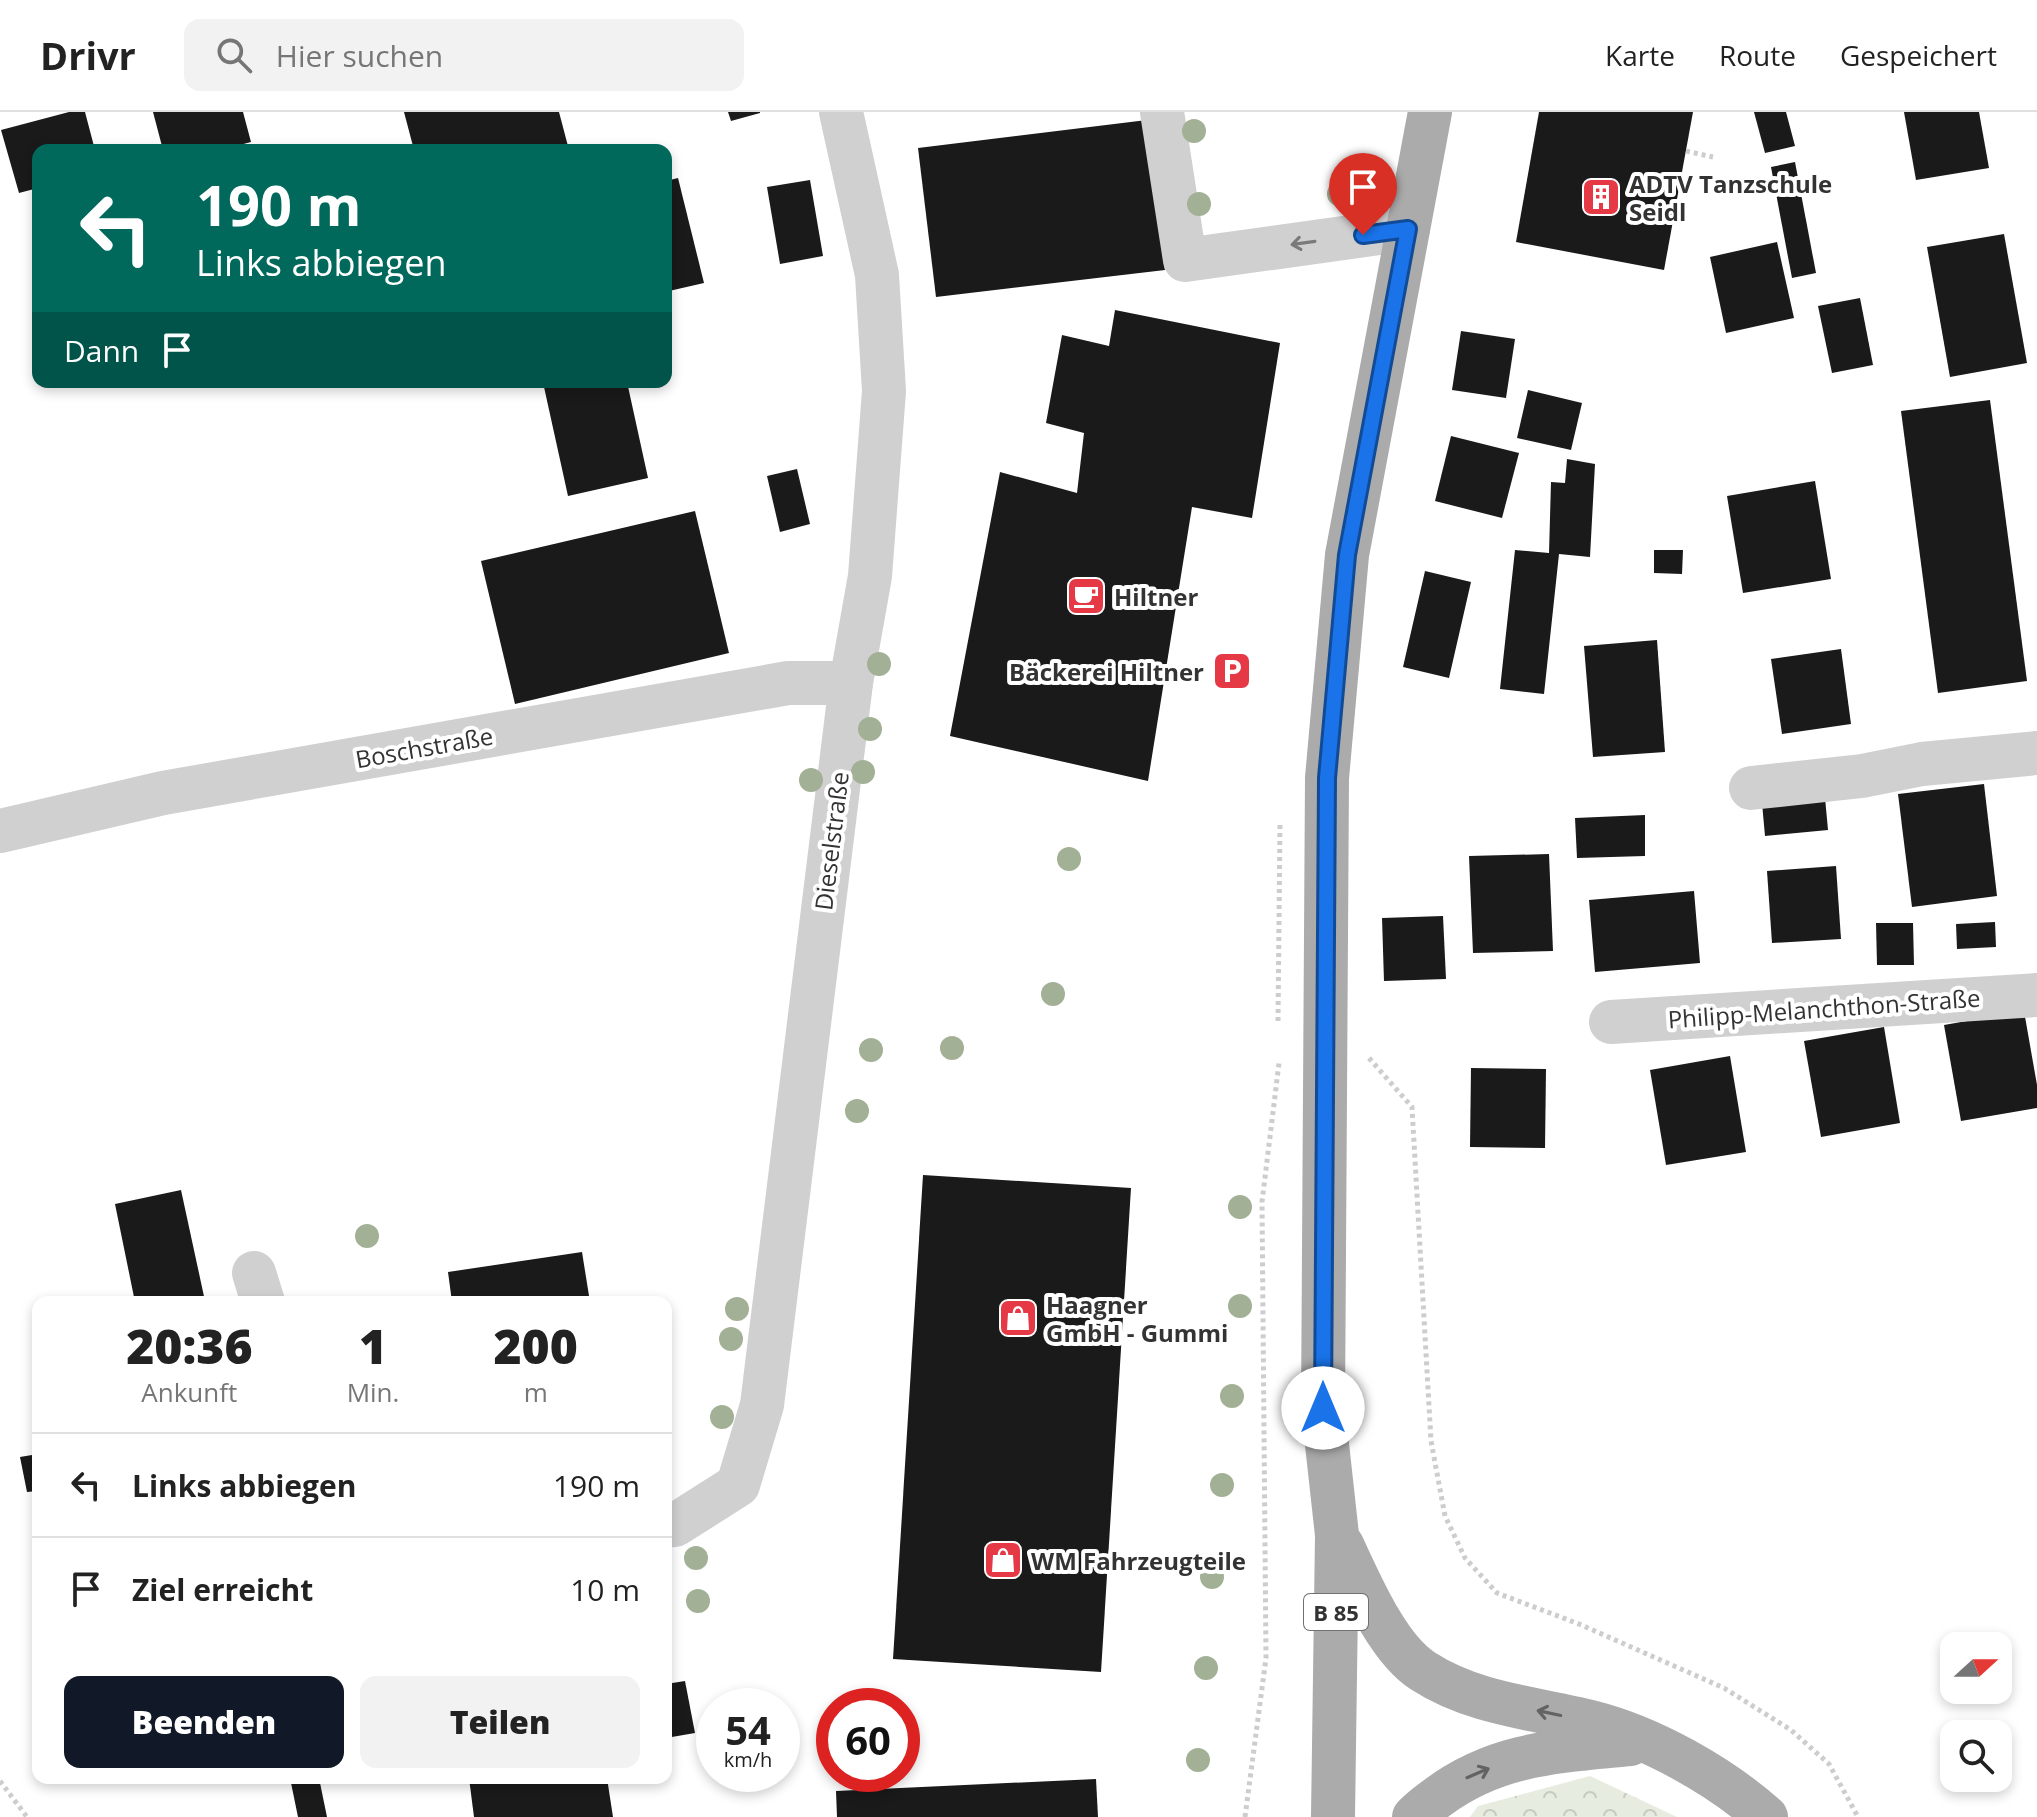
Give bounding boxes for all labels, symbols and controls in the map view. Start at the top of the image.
search box [184,19,744,91]
text: Drivr [40,29,136,81]
icon: search [212,33,256,77]
text: Hier suchen [276,35,443,76]
text: Karte [1605,36,1675,74]
text: Route [1719,36,1796,74]
text: Gespeichert [1840,36,1997,74]
pin [1329,153,1397,235]
icon: arrive [1341,165,1385,209]
text: 190 m [196,166,362,242]
place label: ADTV Tanzschule Seidl [1629,167,1832,228]
icon: left [64,176,168,280]
building icon: ADTV Tanzschule Seidl [1580,176,1622,218]
one-way arrow [1291,236,1316,251]
text: Links abbiegen [196,238,447,287]
icon: arrive [155,328,199,372]
text: Dann [64,330,139,371]
cafe icon: Hiltner [1065,575,1107,617]
place label: Hiltner [1114,580,1198,613]
parking icon: Bäckerei Hiltner [1211,650,1253,692]
place label: Bäckerei Hiltner [1009,655,1204,688]
street label: Boschstraße [353,719,495,775]
street label: Dieselstraße [806,770,856,912]
street label: Philipp-Melanchthon-Straße [1667,981,1981,1035]
place label: Haagner GmbH - Gummi [1046,1288,1228,1349]
shop icon: Haagner GmbH - Gummi [997,1297,1039,1339]
text: 20:36 [126,1313,253,1378]
text: 1 [359,1313,387,1378]
text: 200 [493,1313,578,1378]
position arrow [1281,1366,1365,1450]
text: Ankunft [141,1374,237,1410]
text: Min. [347,1374,399,1410]
text: m [524,1374,548,1410]
icon: left [64,1463,108,1507]
text: Links abbiegen [132,1465,357,1506]
text: 190 m [553,1465,640,1506]
shop icon: WM Fahrzeugteile [982,1539,1024,1581]
place label: WM Fahrzeugteile [1031,1544,1246,1577]
icon: arrive [64,1567,108,1611]
text: Ziel erreicht [132,1569,313,1610]
text: 10 m [570,1569,640,1610]
road number: B 85 [1304,1594,1368,1630]
north arrow [1940,1632,2012,1704]
map controls [1940,1632,2012,1792]
button: Beenden [64,1676,344,1768]
button: Teilen [360,1676,640,1768]
speed limit sign: 60 [816,1688,920,1792]
text: 54 [725,1702,771,1757]
one-way arrow [1537,1705,1562,1720]
button: search [1940,1720,2012,1792]
text: km/h [724,1746,772,1773]
one-way arrow [1465,1764,1490,1779]

